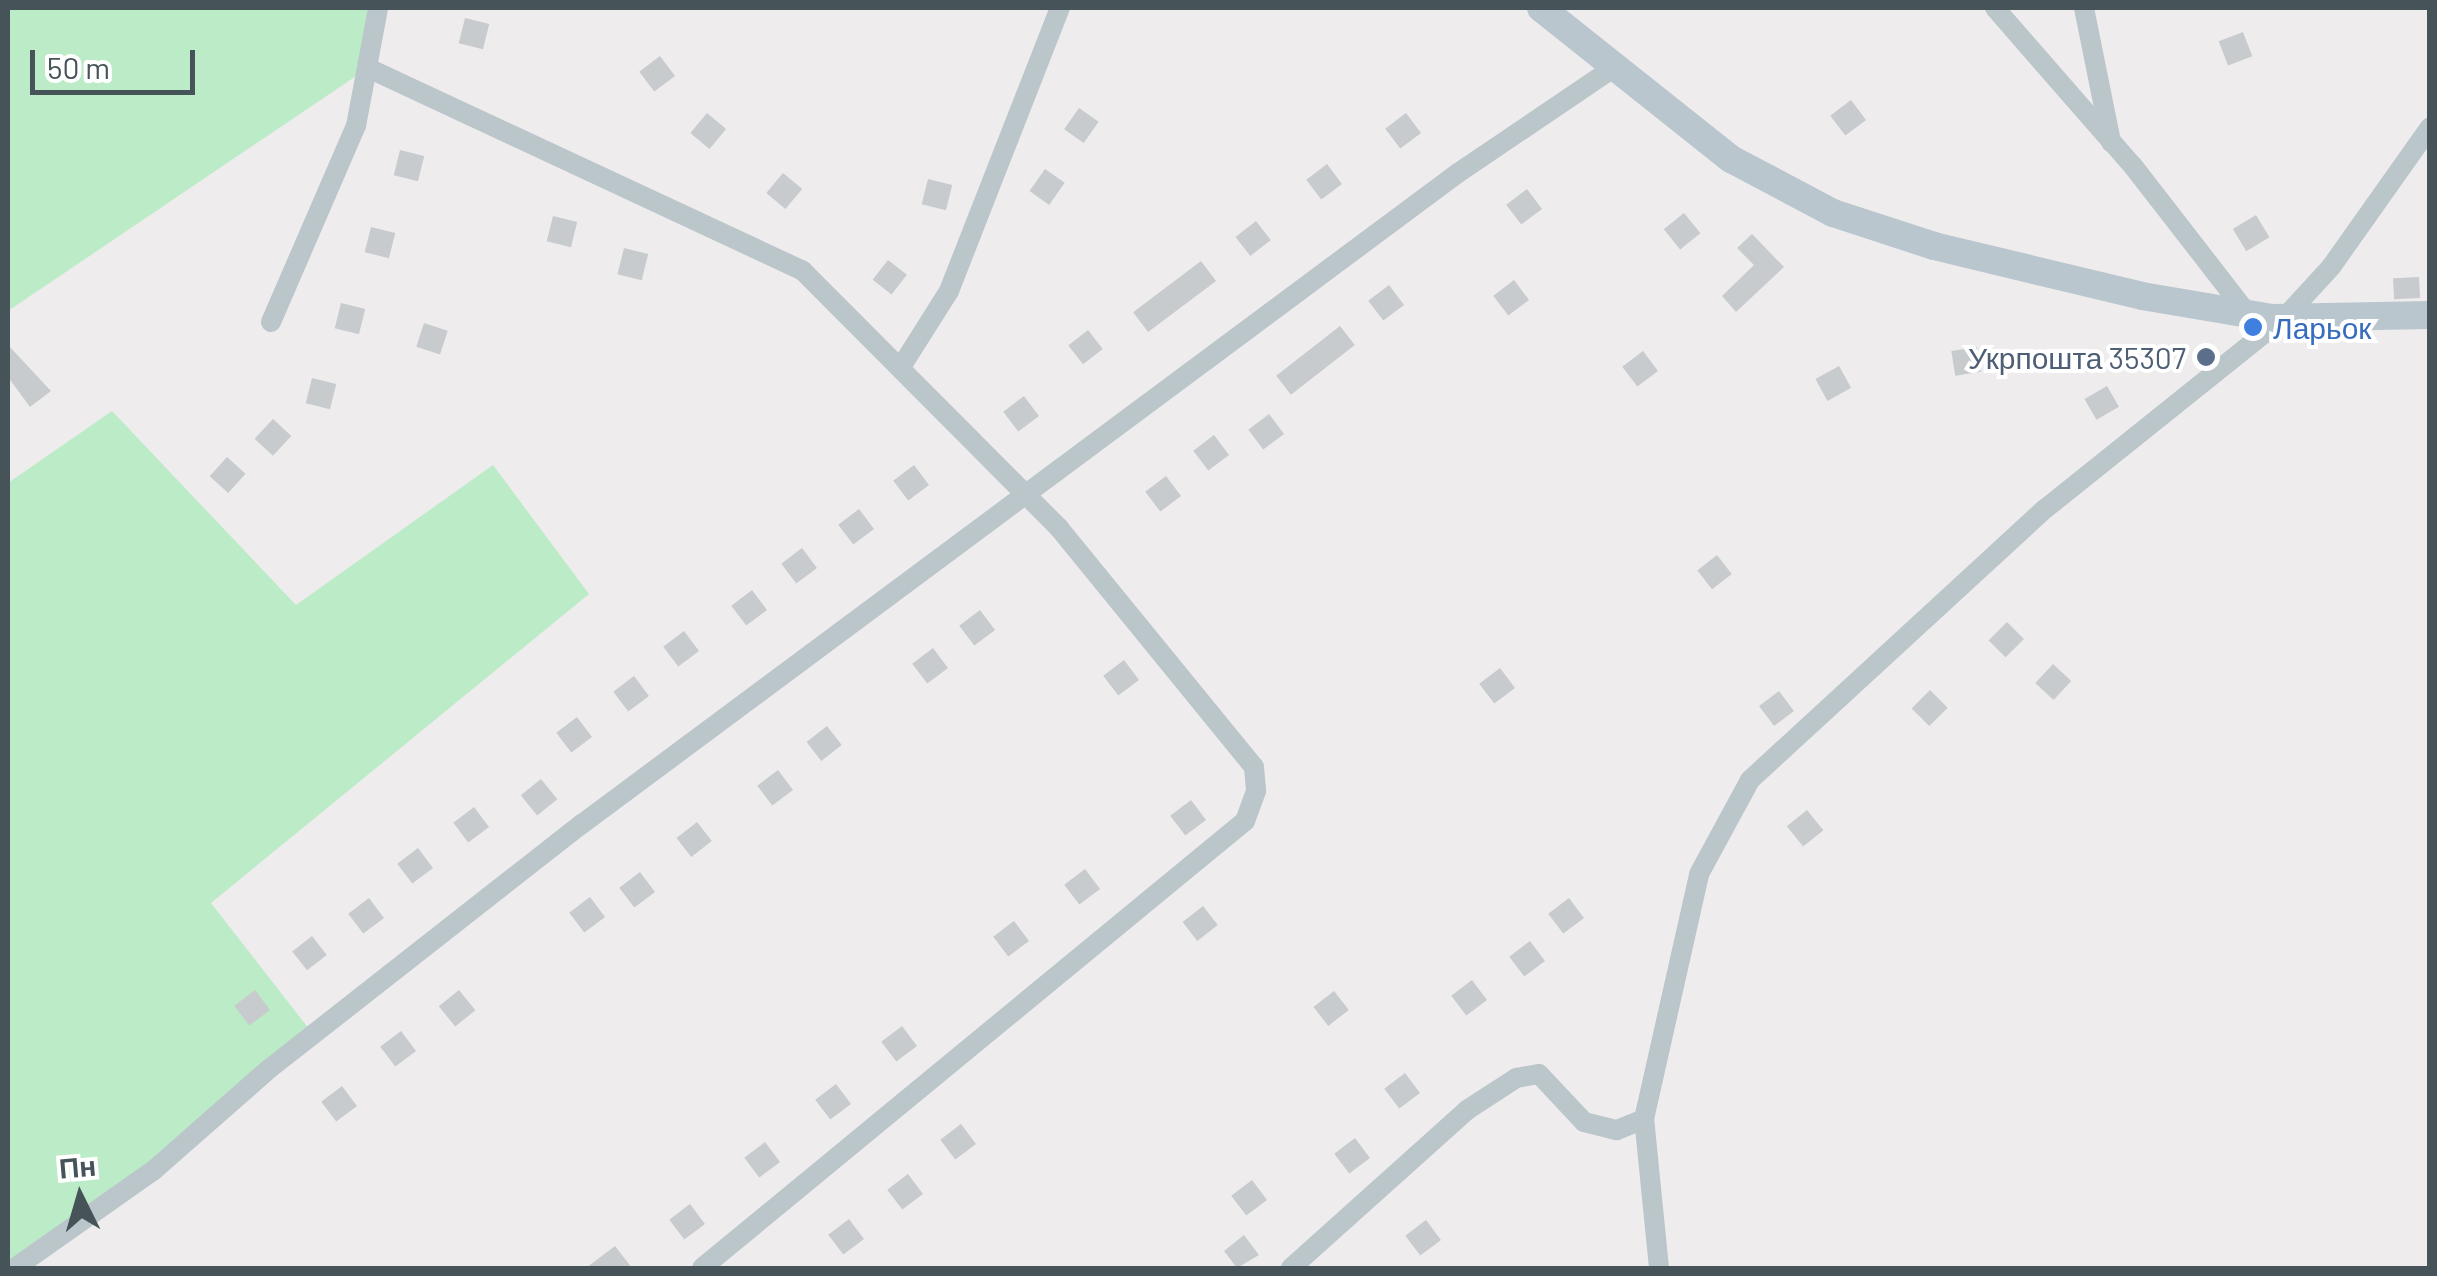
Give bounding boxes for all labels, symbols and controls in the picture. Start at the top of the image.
scale bar [35,30,200,92]
text: 50 m [47,49,110,85]
place label: Ларьок [2273,309,2371,345]
marker: Ларьок [2242,316,2264,338]
place label: Укрпошта 35307 [1968,339,2186,375]
marker: Укрпошта 35307 [2195,346,2217,368]
north arrow [30,1146,130,1246]
text: Пн [57,1148,97,1185]

